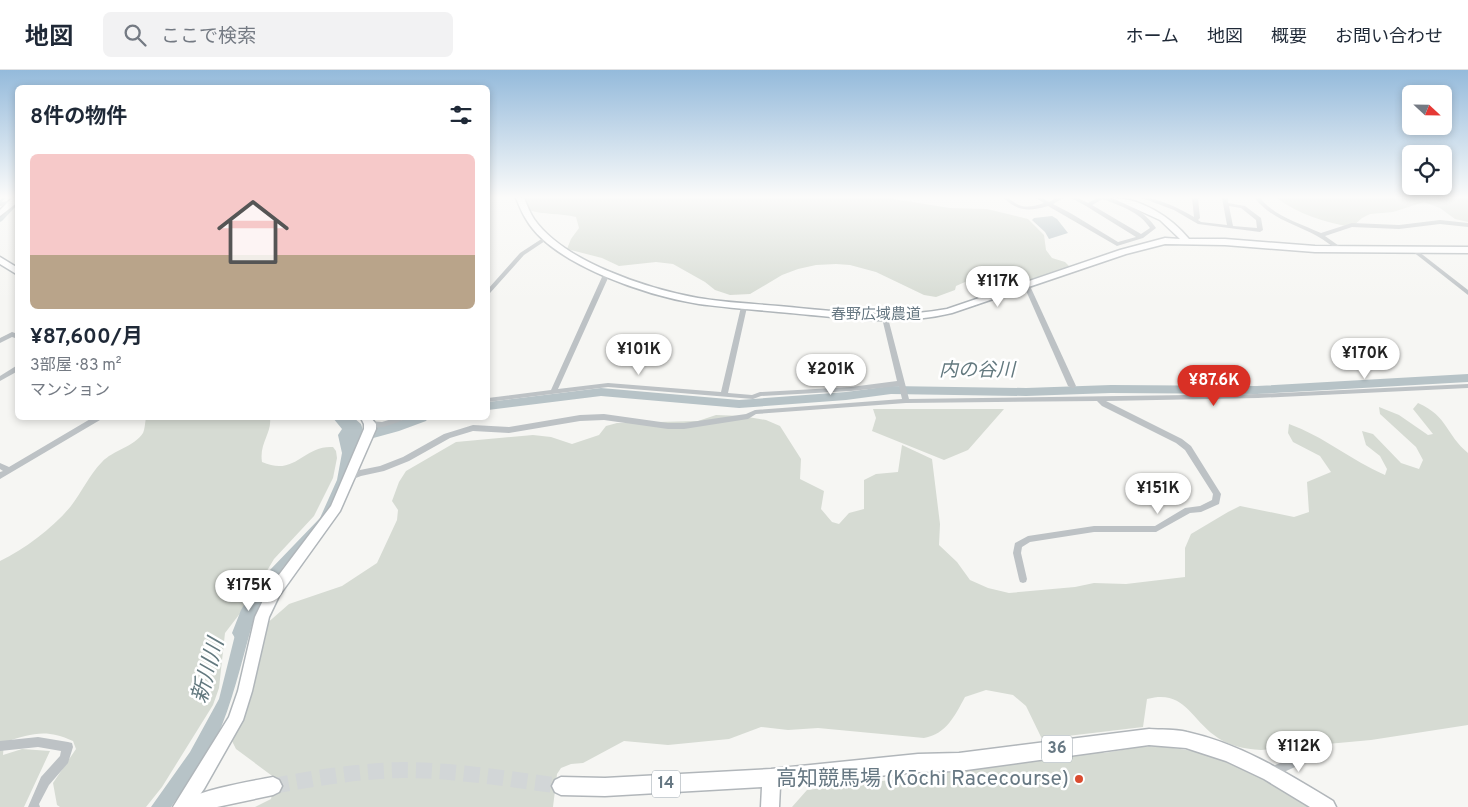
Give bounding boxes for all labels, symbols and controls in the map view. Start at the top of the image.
search box [103,12,453,57]
icon: search [121,21,149,49]
text: 地図 [25,23,73,53]
text: ここで検索 [161,25,256,49]
text: ホーム [1126,26,1179,49]
text: 地図 [1207,26,1243,49]
text: 概要 [1271,26,1307,49]
text: お問い合わせ [1335,26,1443,49]
north arrow [1402,85,1452,135]
map controls [1402,85,1452,195]
icon: filters [447,101,475,129]
text: 8件の物件 [30,104,127,131]
button: locate [1402,145,1452,195]
icon: home [208,187,298,277]
pin: ¥117K [963,266,1033,308]
text: ¥117K [977,272,1019,292]
street label: 春野広域農道 [831,306,921,325]
text: ¥87,600/月 [30,324,143,351]
pin: ¥101K [604,334,674,376]
pin: ¥170K [1330,338,1400,380]
text: ¥101K [617,340,661,360]
text: ¥170K [1342,344,1388,364]
pin: ¥201K [796,354,866,396]
text: 3部屋 · 83 m² [30,356,122,376]
water label: 内の谷川 [939,359,1017,383]
text: ¥201K [807,360,855,380]
pin: ¥87.6K [1173,364,1255,407]
text: ¥87.6K [1188,371,1240,391]
text: マンション [30,381,110,401]
pin: ¥151K [1123,472,1193,515]
text: ¥151K [1136,479,1180,499]
pin: ¥175K [214,570,284,612]
text: ¥175K [226,576,272,596]
water label: 新川川 [187,634,232,706]
pin: ¥112K [1264,730,1334,773]
road number: 36 [1042,736,1072,762]
text: ¥112K [1277,737,1321,757]
place label: 高知競馬場 (Kōchi Racecourse) [776,766,1069,793]
road number: 14 [652,771,680,798]
marker: 高知競馬場 (Kōchi Racecourse) [1073,773,1085,785]

